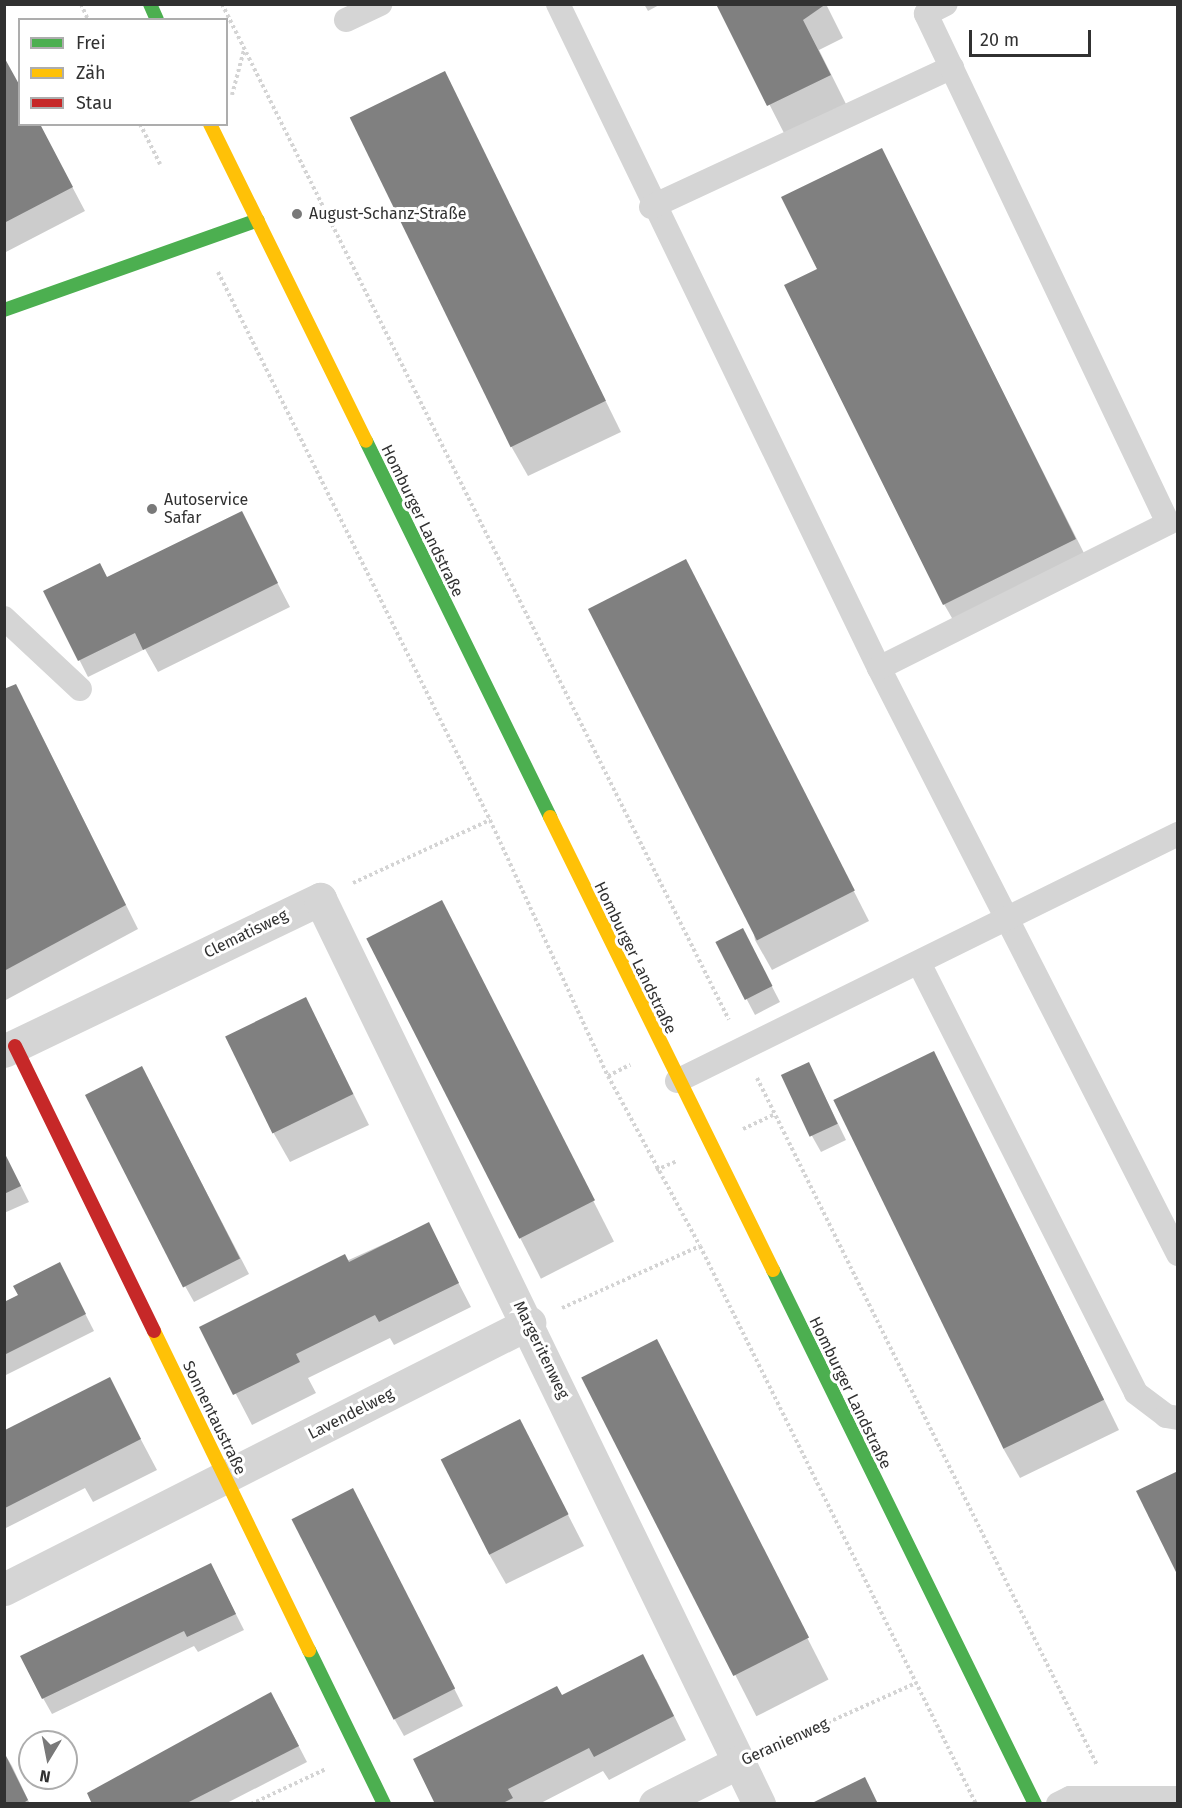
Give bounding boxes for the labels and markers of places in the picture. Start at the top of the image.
place label: August-Schanz-Straße [309,204,466,224]
marker: August-Schanz-Straße [290,207,304,221]
place label: Autoservice Safar [164,490,248,528]
marker: Autoservice Safar [145,502,159,516]

